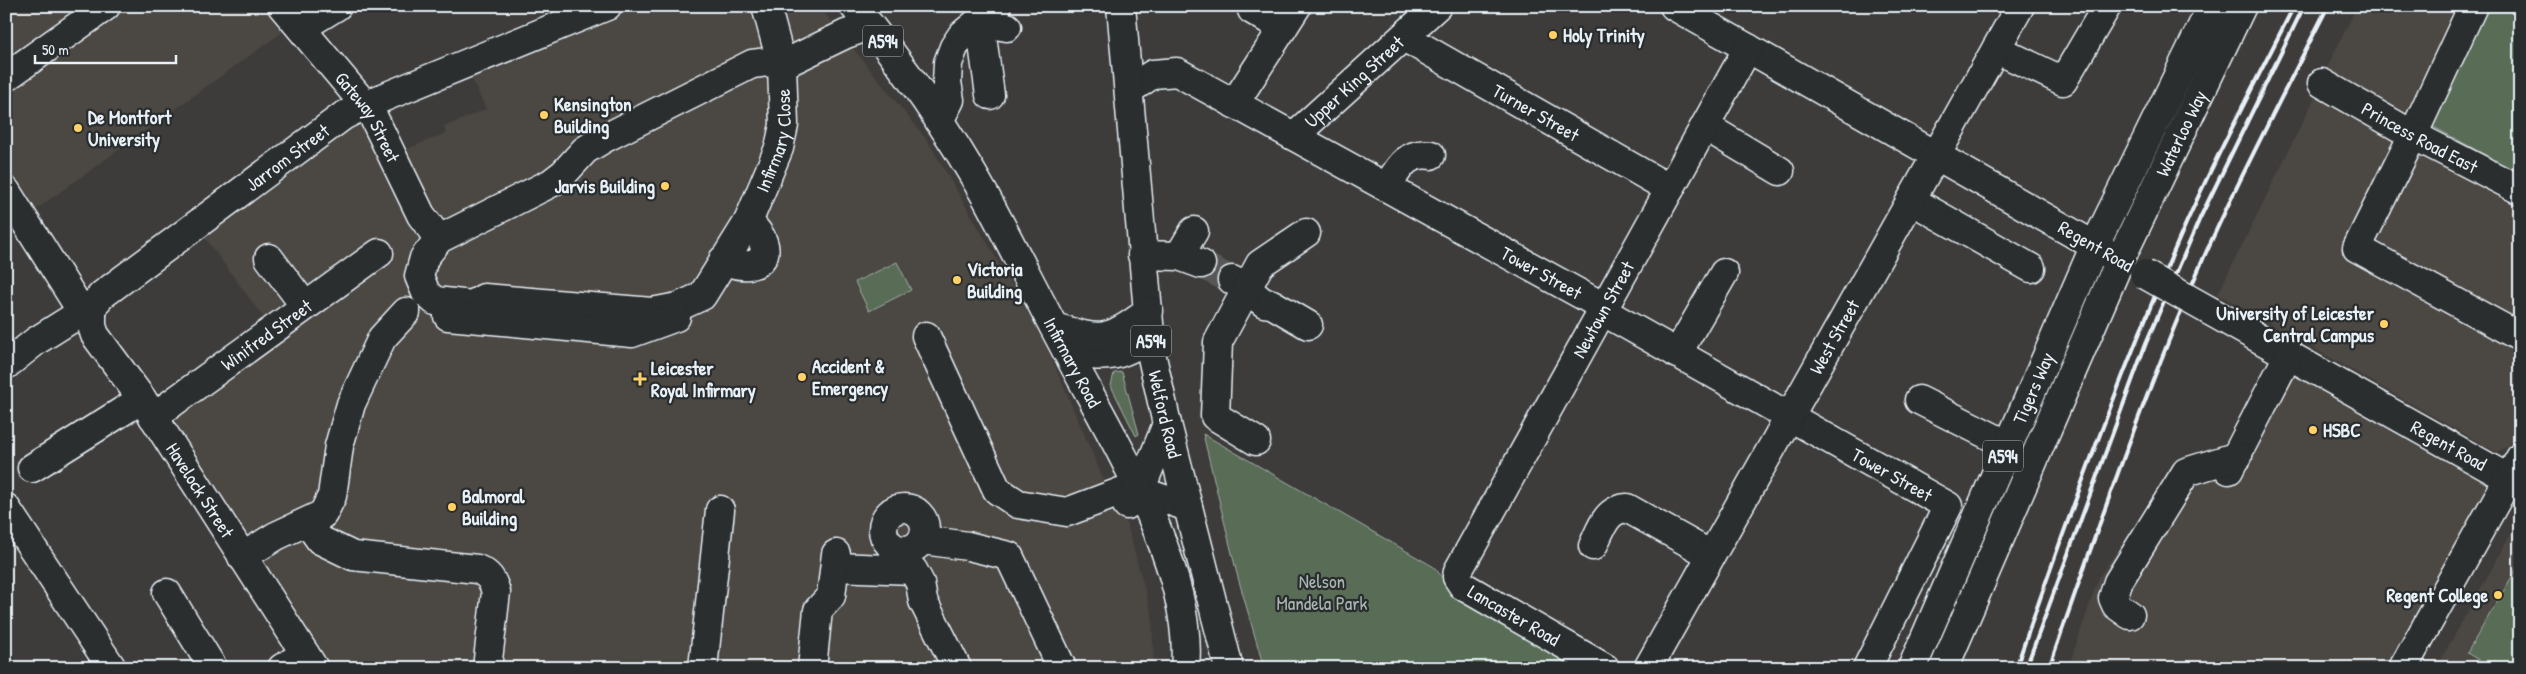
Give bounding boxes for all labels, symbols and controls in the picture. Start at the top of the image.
place label: Holy Trinity [1563,22,1645,49]
road number: A594 [863,26,903,56]
street label: Upper King Street [1299,29,1410,133]
marker: Holy Trinity [1547,29,1559,41]
scale bar [35,32,176,64]
text: 50 m [42,39,69,60]
street label: Gateway Street [329,66,407,167]
street label: Turner Street [1488,77,1584,148]
street label: Waterloo Way [2149,86,2213,181]
street label: Infirmary Close [749,88,797,196]
place label: Kensington Building [554,91,632,140]
street label: Princess Road East [2357,95,2483,179]
place label: De Montfort University [88,104,173,153]
marker: Kensington Building [538,109,550,121]
street label: Jarrom Street [240,117,335,197]
marker: De Montfort University [72,122,84,134]
place label: Jarvis Building [554,173,656,200]
marker: Jarvis Building [659,180,671,192]
street label: Regent Road [2054,214,2139,278]
street label: Tower Street [1496,240,1587,306]
place label: Victoria Building [967,256,1023,305]
street label: Newtown Street [1566,256,1641,362]
marker: Victoria Building [951,274,963,286]
street label: Winifred Street [216,293,317,377]
street label: West Street [1803,294,1866,379]
place label: University of Leicester Central Campus [2216,300,2375,349]
street label: Infirmary Road [1038,312,1108,413]
marker: University of Leicester Central Campus [2378,318,2390,330]
road number: A594 [1131,326,1171,356]
street label: Tigers Way [2006,348,2060,428]
place label: Accident & Emergency [812,353,888,402]
place label: Leicester Royal Infirmary [651,355,756,404]
street label: Welford Road [1142,368,1188,461]
marker: Accident & Emergency [796,371,808,383]
marker: Leicester Royal Infirmary [633,372,647,386]
street label: Regent Road [2406,413,2492,477]
place label: HSBC [2323,417,2361,443]
marker: HSBC [2307,424,2319,436]
street label: Havelock Street [160,438,241,543]
street label: Tower Street [1847,441,1938,508]
road number: A594 [1983,441,2023,472]
place label: Balmoral Building [462,483,525,532]
marker: Balmoral Building [446,501,458,513]
park label: Nelson Mandela Park [1277,568,1368,616]
street label: Lancaster Road [1463,578,1565,652]
place label: Regent College [2386,582,2488,609]
marker: Regent College [2492,589,2504,601]

